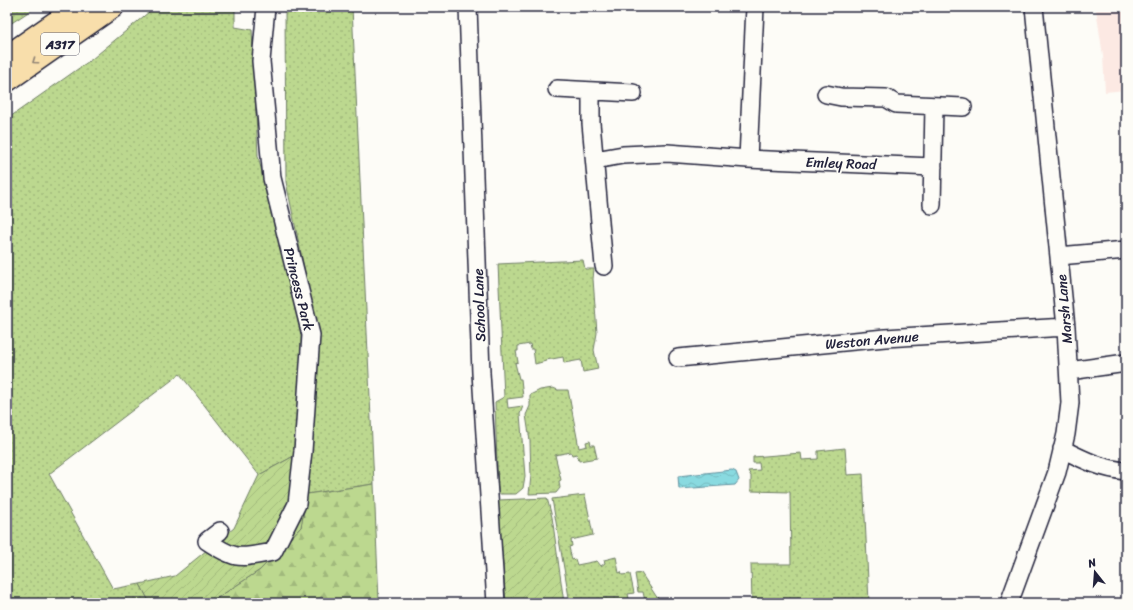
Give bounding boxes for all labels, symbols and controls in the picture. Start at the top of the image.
road number: A317 [41,33,79,55]
one-way arrow [32,56,39,64]
street label: Emley Road [805,150,878,177]
street label: Princess Park [276,245,321,334]
street label: School Lane [466,268,493,342]
street label: Marsh Lane [1049,273,1080,345]
street label: Weston Avenue [824,324,920,357]
north arrow [1075,552,1115,592]
text: N [1085,553,1099,573]

